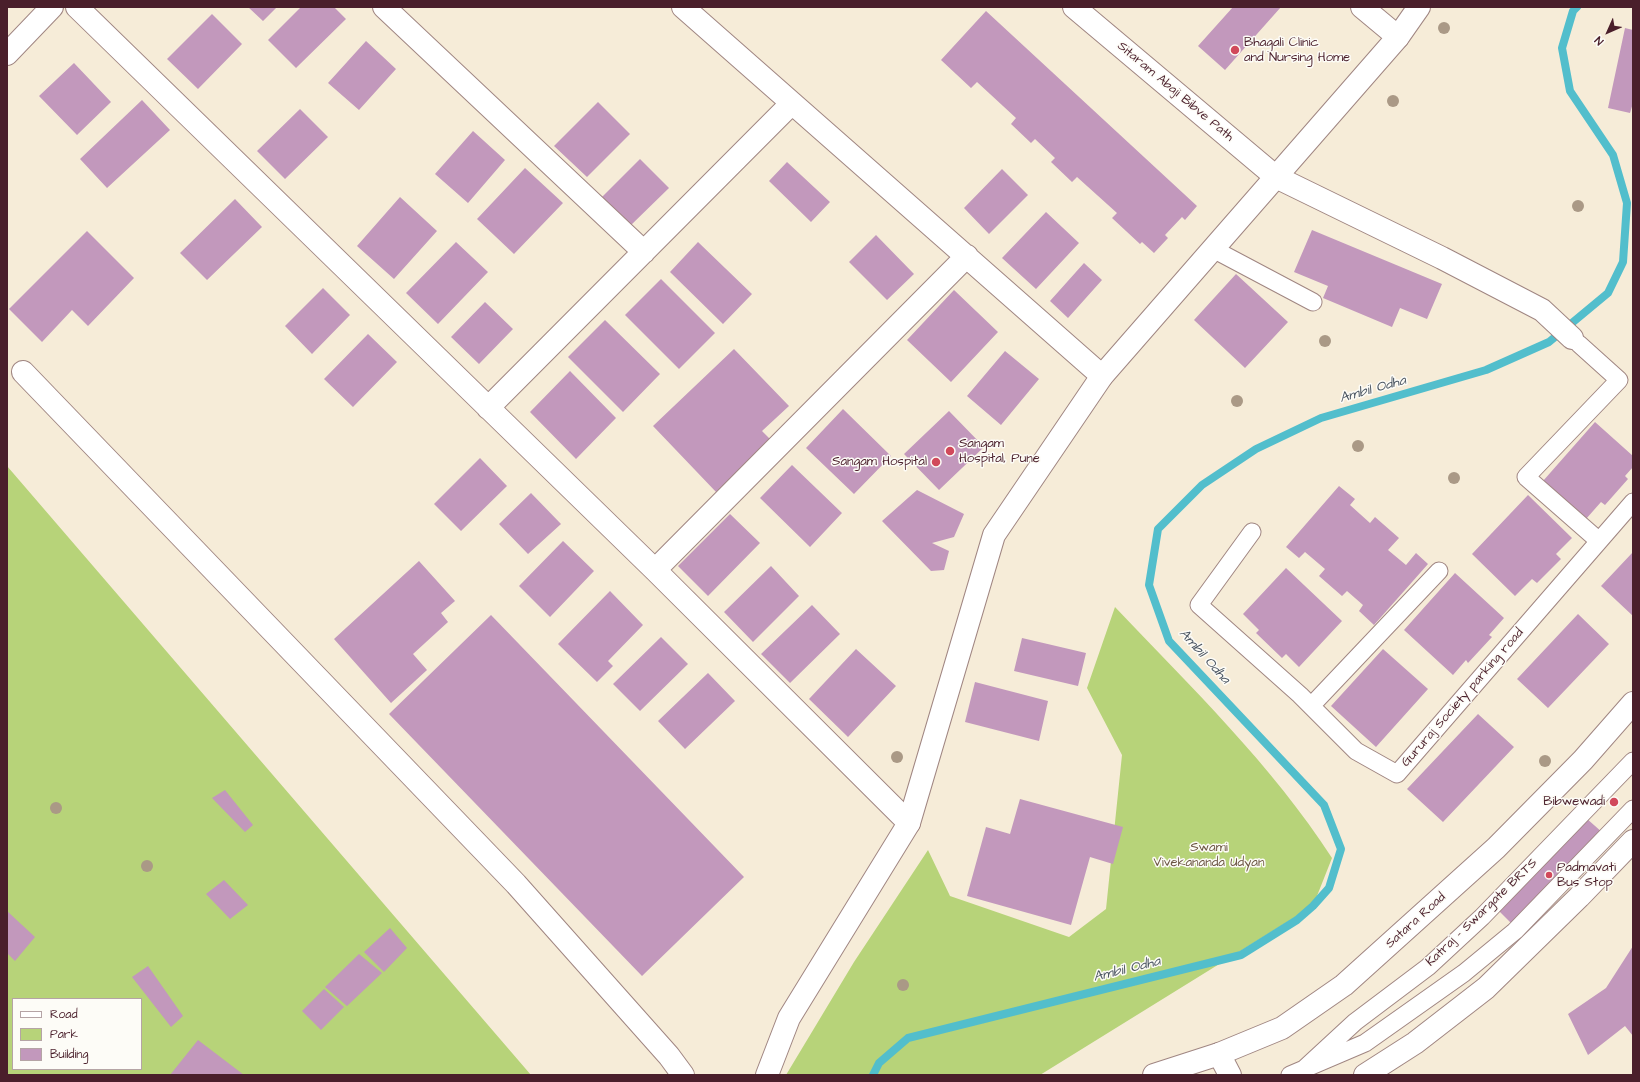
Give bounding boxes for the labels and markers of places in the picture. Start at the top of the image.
place label: Bhagali Clinic and Nursing Home [1244,35,1350,66]
marker: Bhagali Clinic and Nursing Home [1229,44,1241,56]
place label: Sangam Hospital, Pune [959,436,1040,467]
marker: Sangam Hospital, Pune [944,445,956,457]
place label: Sangam Hospital [832,454,927,470]
marker: Sangam Hospital [930,456,942,468]
place label: Bibwewadi [1543,794,1605,810]
marker: Bibwewadi [1608,796,1620,808]
place label: Padmavati Bus Stop [1557,860,1616,891]
marker: Padmavati Bus Stop [1544,870,1554,880]

